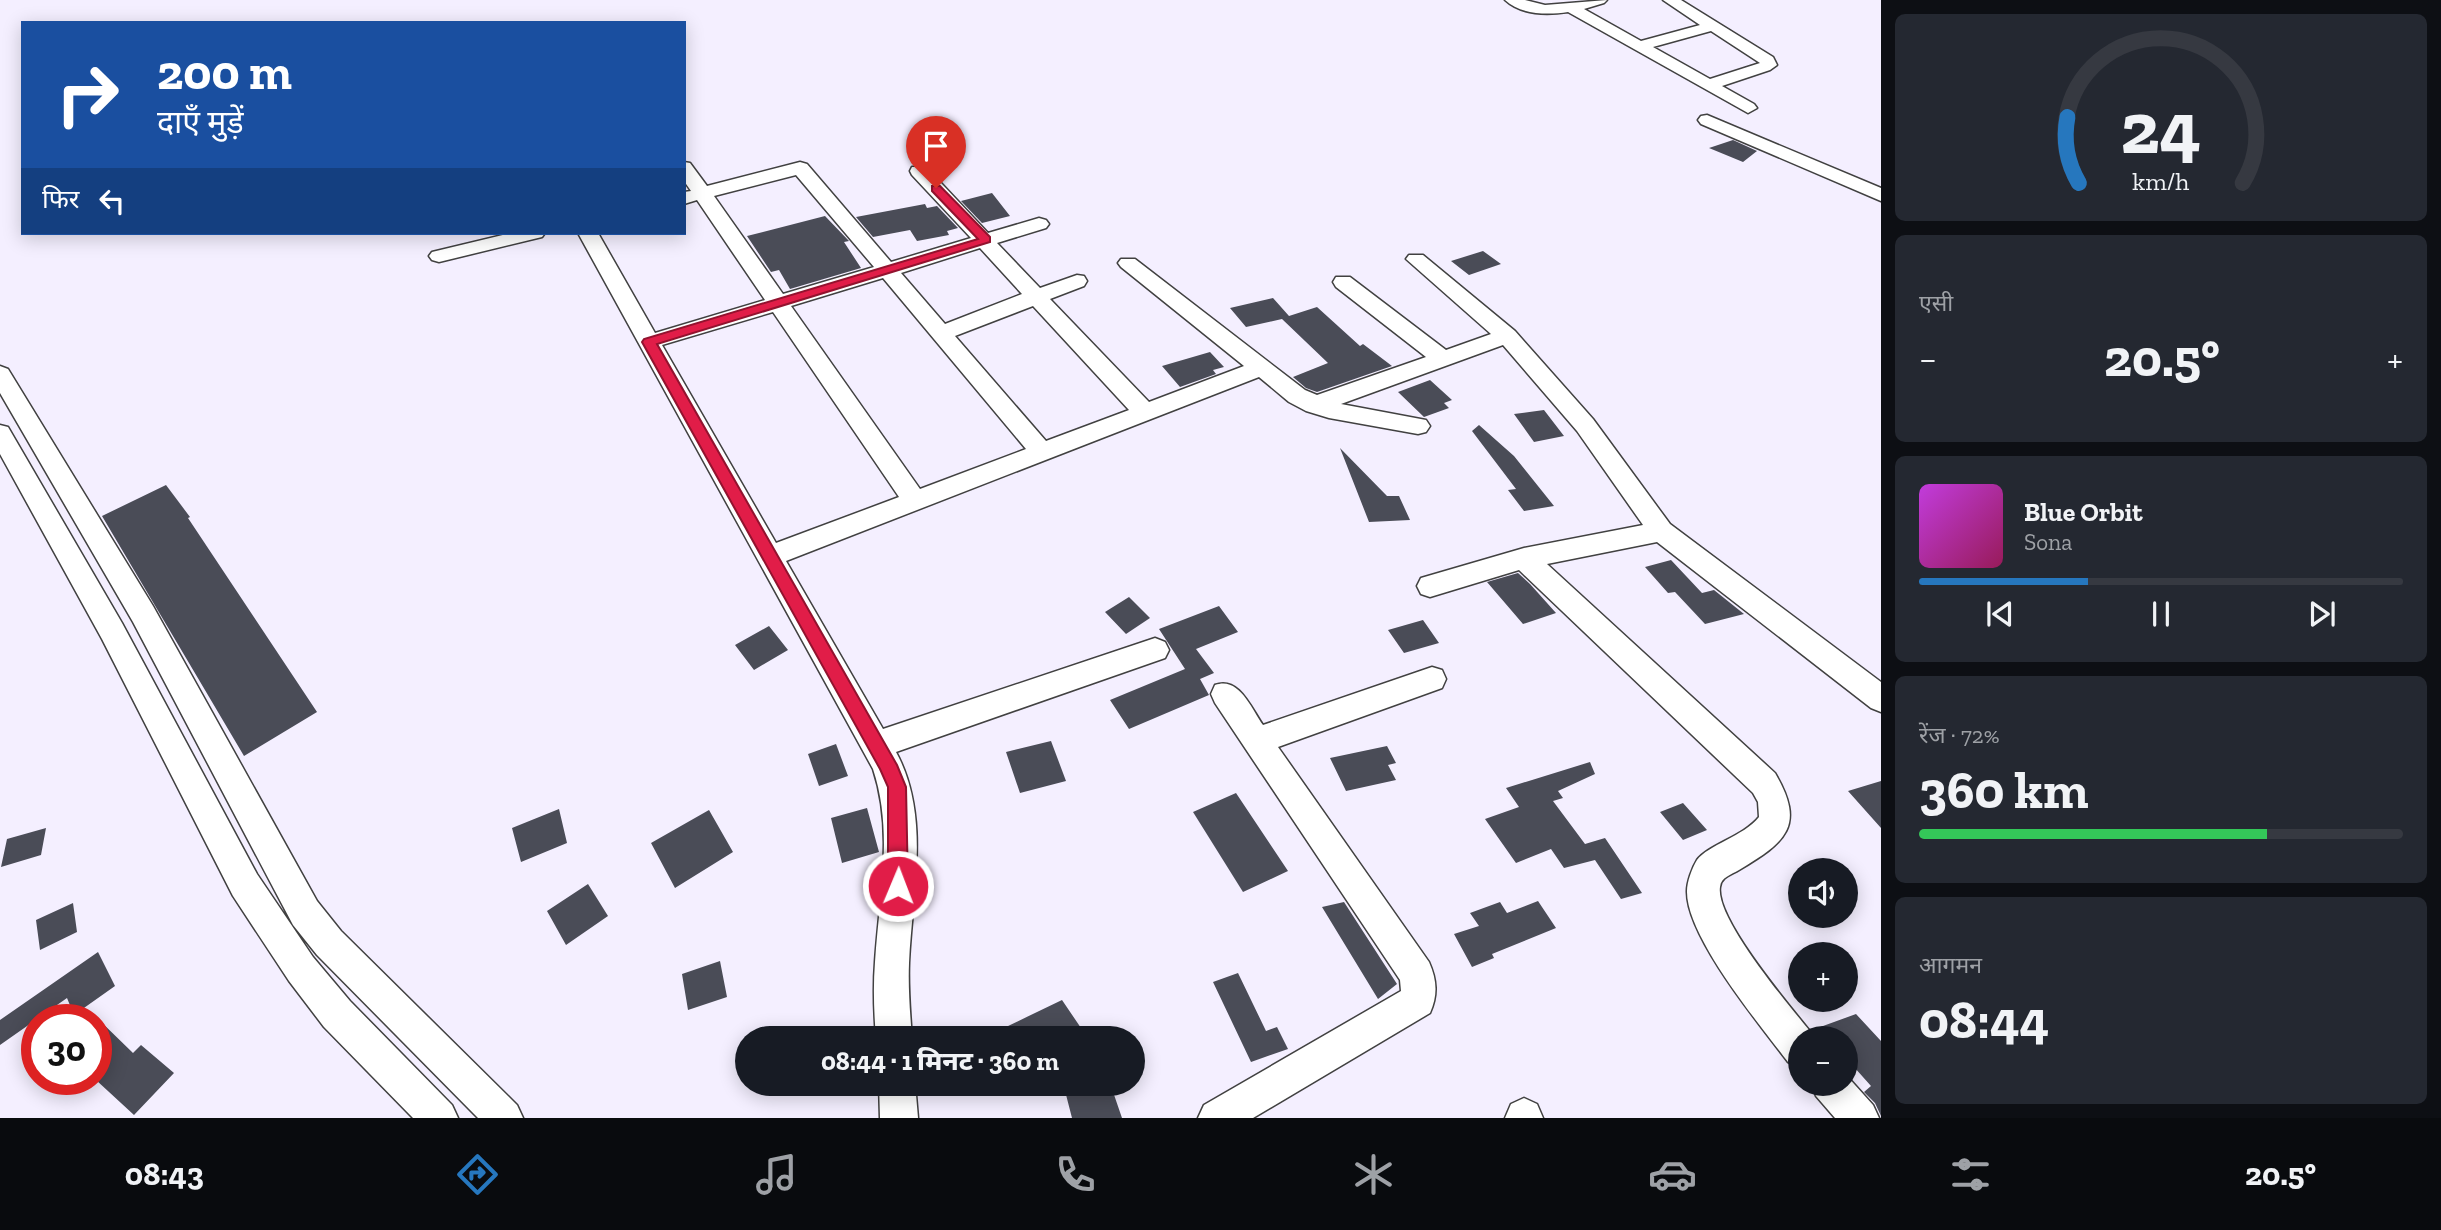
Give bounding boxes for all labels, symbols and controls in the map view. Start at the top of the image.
text: 200 m [157,43,292,102]
icon: right [42,49,133,140]
text: 24 [2121,85,2201,173]
text: दाएँ मुड़ें [157,103,244,141]
pin [906,116,966,188]
icon: arrive [917,127,955,165]
text: km/h [2132,166,2190,196]
icon: left [93,182,131,220]
text: फिर [42,183,79,215]
text: एसी [1919,289,1953,317]
text: 20.5° [2104,327,2220,389]
text: − [1919,336,1937,382]
text: + [2387,336,2403,382]
text: Blue Orbit [2024,496,2143,528]
text: Sona [2024,528,2072,556]
icon: previous [1981,595,2019,633]
icon: pause [2142,595,2180,633]
icon: next [2303,595,2341,633]
text: रेंज · 72% [1919,721,1999,749]
text: 360 km [1919,759,2089,821]
position arrow [861,849,935,923]
map controls [1788,858,1858,1096]
button: sound [1788,858,1858,928]
button: + [1788,942,1858,1012]
text: आगमन [1919,951,1982,979]
text: 08:44 [1919,989,2049,1051]
speed limit sign: 30 [21,1004,112,1095]
button: − [1788,1026,1858,1096]
text: 08:44 · 1 मिनट · 360 m [821,1045,1059,1077]
icon: directions [453,1150,502,1199]
icon: music [752,1150,801,1199]
icon: phone [1051,1150,1100,1199]
icon: climate [1349,1150,1398,1199]
icon: car [1648,1150,1697,1199]
icon: filters [1946,1150,1995,1199]
text: 08:43 [125,1155,204,1193]
text: 20.5° [2245,1155,2316,1193]

